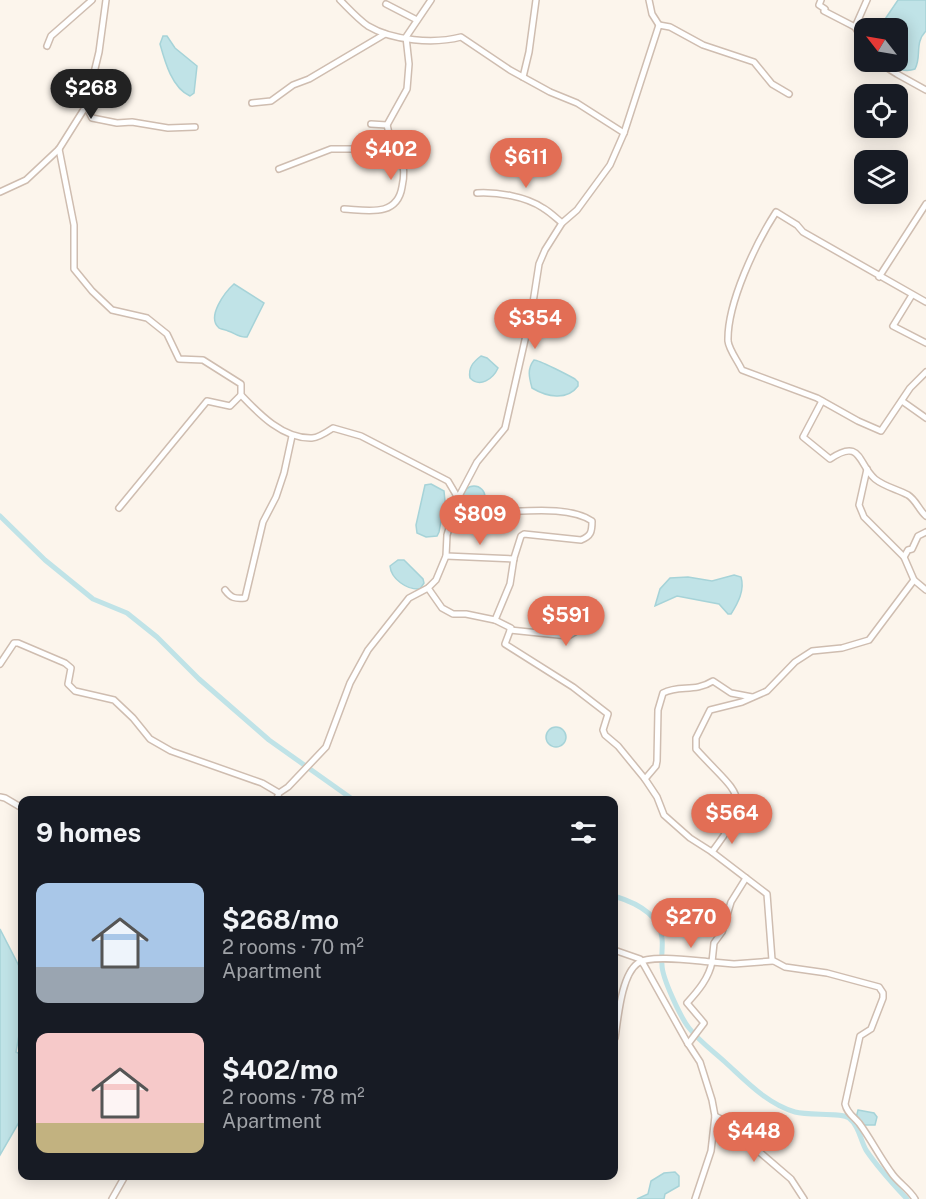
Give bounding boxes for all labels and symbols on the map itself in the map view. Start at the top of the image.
north arrow [854,18,908,72]
pin: $268 [55,69,127,120]
pin: $402 [355,130,427,181]
pin: $611 [490,138,562,189]
pin: $354 [499,299,571,350]
pin: $809 [444,495,516,546]
pin: $591 [530,596,602,647]
pin: $564 [696,794,768,845]
pin: $270 [655,898,727,949]
pin: $448 [718,1112,790,1163]

